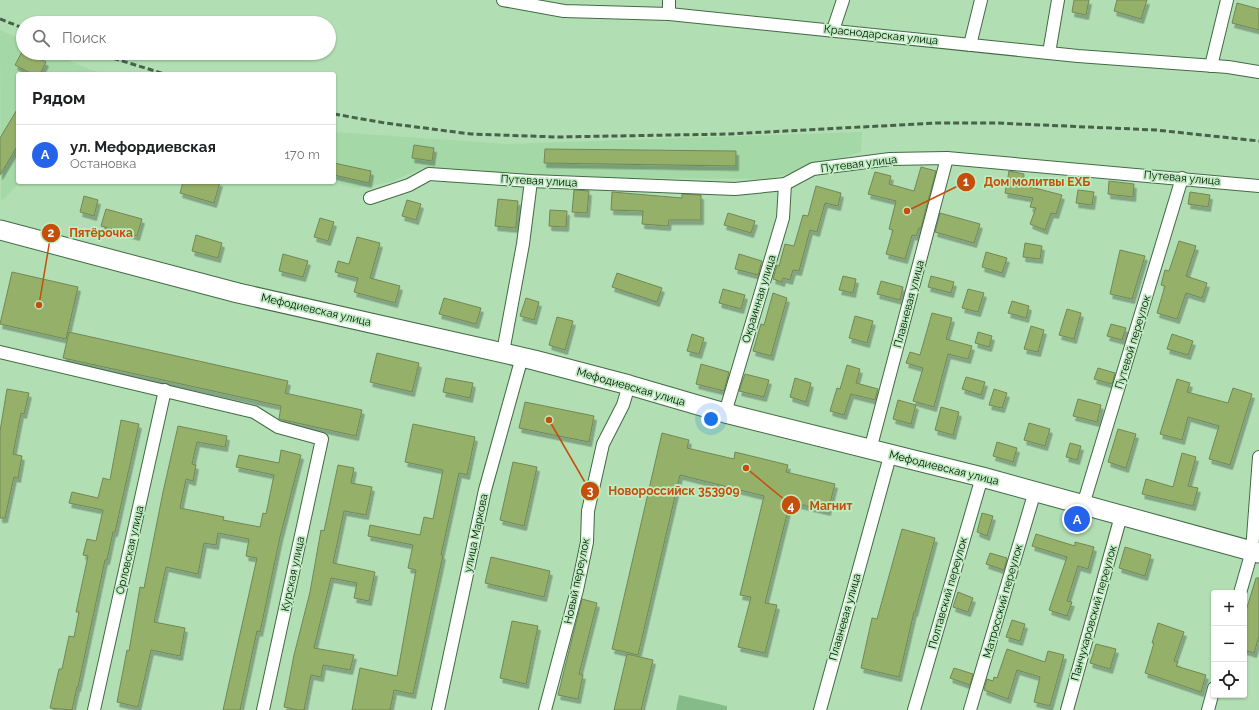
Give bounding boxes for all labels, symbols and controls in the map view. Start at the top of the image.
search box [16,16,336,60]
street label: Краснодарская улица [823,23,939,47]
icon: search [30,27,52,49]
text: Поиск [62,29,107,47]
text: Рядом [32,88,85,108]
text: ул. Мефордиевская [70,138,216,156]
text: A [41,147,49,162]
text: 170 m [284,147,320,162]
street label: Путевая улица [820,153,898,175]
text: Остановка [70,156,136,171]
street label: Путевая улица [1143,168,1221,188]
callout: Дом молитвы ЕХБ [956,170,1098,194]
street label: Путевая улица [500,173,578,189]
text: 1 [963,175,969,189]
text: Дом молитвы ЕХБ [984,175,1090,189]
callout: Пятёрочка [41,221,141,245]
text: 2 [48,226,55,240]
text: Пятёрочка [69,226,133,240]
street label: Окраинная улица [739,253,779,345]
street label: Плавневая улица [891,259,927,349]
street label: Мефодиевская улица [260,291,372,329]
street label: Путевой переулок [1113,293,1154,391]
street label: Мефодиевская улица [575,365,687,409]
your location [701,409,721,429]
street label: Мефодиевская улица [888,448,1000,488]
callout: Новороссийск 353909 [580,479,747,503]
text: 3 [587,484,594,498]
text: Новороссийск 353909 [608,484,740,498]
street label: улица Маркова [461,492,491,574]
callout: Магнит [781,493,860,517]
text: 4 [788,499,795,513]
text: Магнит [810,499,852,513]
street label: Орловская улица [113,504,147,596]
pin: A [1064,504,1090,534]
street label: Курская улица [279,535,307,613]
street label: Полтавский переулок [926,535,970,650]
street label: Новый переулок [562,537,593,625]
street label: Матросский переулок [980,542,1026,659]
street label: Панчухаровский переулок [1068,543,1120,682]
street label: Плавневая улица [826,572,864,662]
map controls [1211,590,1247,698]
button: + [1211,590,1247,626]
button: − [1211,626,1247,662]
button: locate [1211,662,1247,698]

